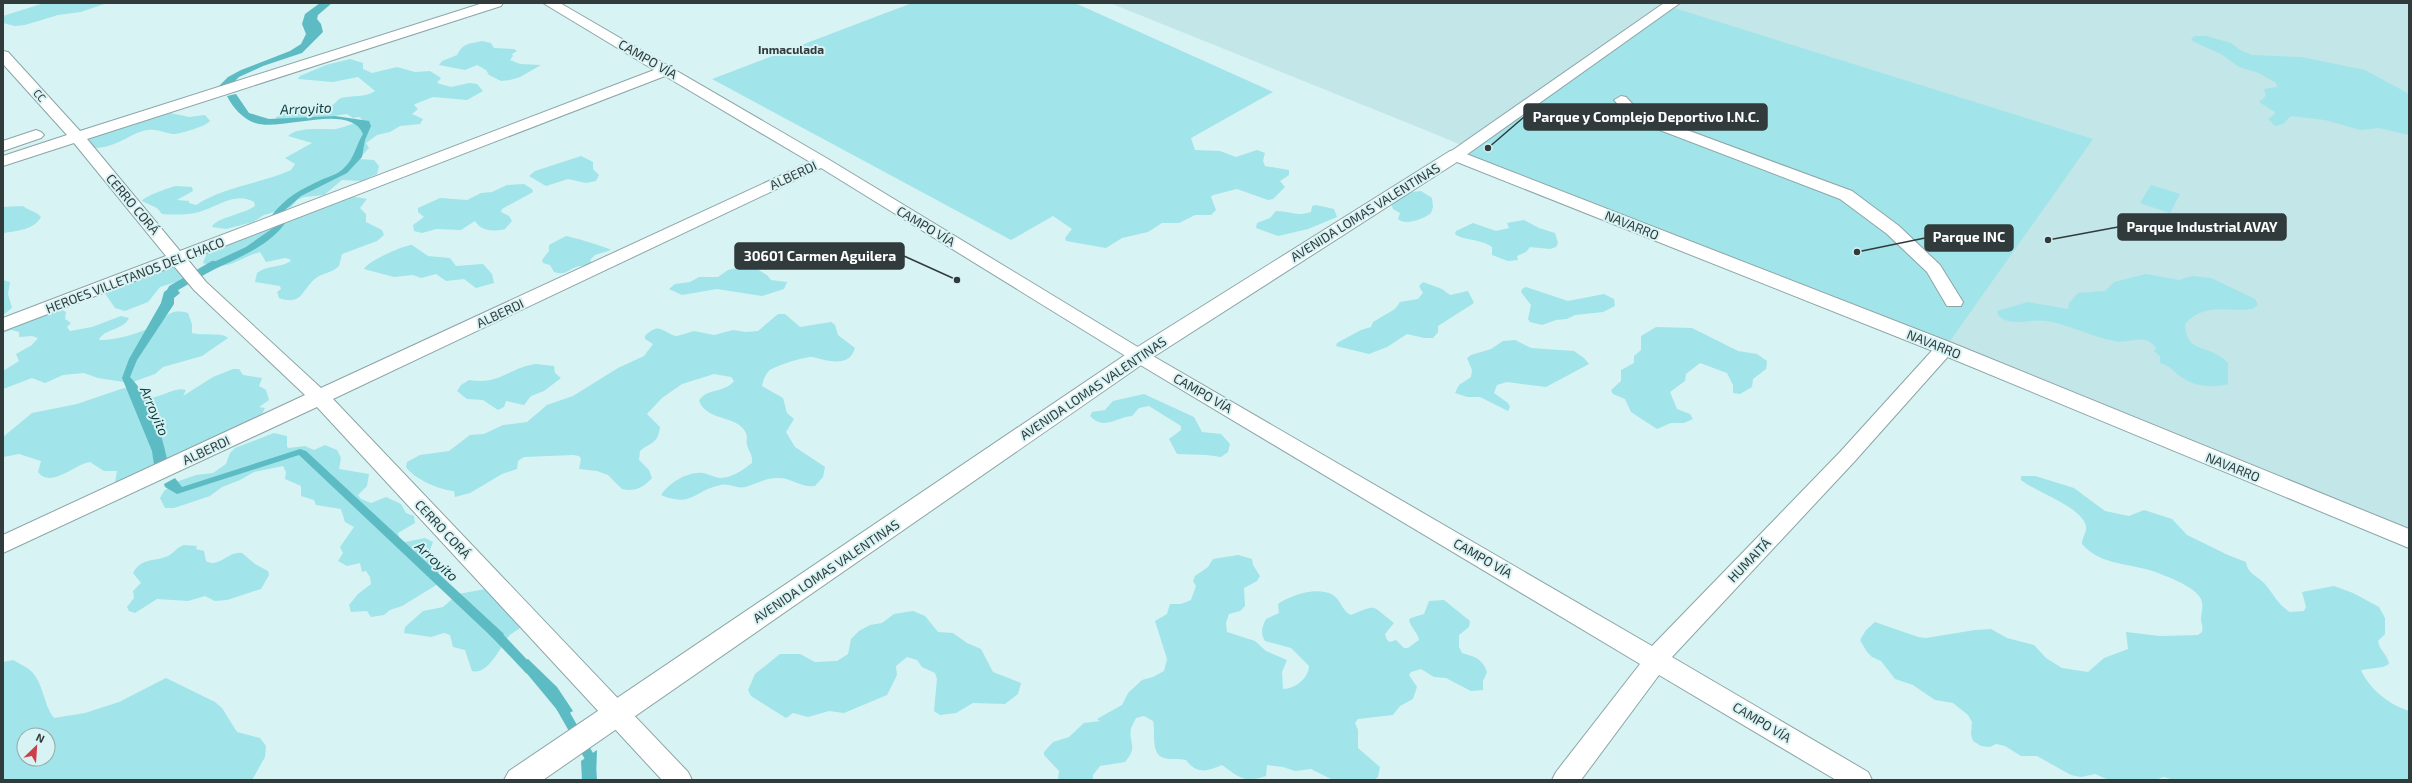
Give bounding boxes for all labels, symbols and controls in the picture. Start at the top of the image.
street label: CAMPO VÍA [616,35,681,82]
district label: Inmaculada [758,42,824,56]
street label: CC [31,86,49,104]
water label: Arroyito [279,99,332,117]
callout: Parque y Complejo Deportivo I.N.C. [1524,104,1767,130]
text: Parque y Complejo Deportivo I.N.C. [1533,108,1759,125]
street label: ALBERDI [767,157,819,193]
street label: AVENIDA LOMAS VALENTINAS [1287,159,1443,265]
street label: CERRO CORÁ [103,170,164,238]
street label: CAMPO VÍA [894,201,959,250]
street label: NAVARRO [1603,207,1661,243]
callout: Parque Industrial AVAY [2118,214,2286,240]
text: Parque Industrial AVAY [2126,218,2278,235]
callout: Parque INC [1925,225,2013,251]
text: Parque INC [1933,228,2005,245]
street label: HEROES VILLETANOS DEL CHACO [43,233,227,317]
callout: 30601 Carmen Aguilera [735,243,904,269]
text: 30601 Carmen Aguilera [744,247,896,264]
street label: ALBERDI [474,295,526,331]
street label: NAVARRO [1905,326,1963,362]
street label: AVENIDA LOMAS VALENTINAS [1017,333,1169,443]
street label: CAMPO VÍA [1171,369,1236,416]
water label: Arroyito [137,383,173,438]
street label: ALBERDI [180,432,232,468]
street label: NAVARRO [2204,449,2262,485]
street label: CERRO CORÁ [412,496,475,562]
street label: AVENIDA LOMAS VALENTINAS [750,516,902,626]
street label: CAMPO VÍA [1451,534,1516,581]
street label: HUMAITÁ [1723,534,1774,585]
water label: Arroyito [411,537,462,585]
street label: CAMPO VÍA [1730,697,1795,746]
north arrow [16,727,56,767]
text: N [34,730,47,745]

